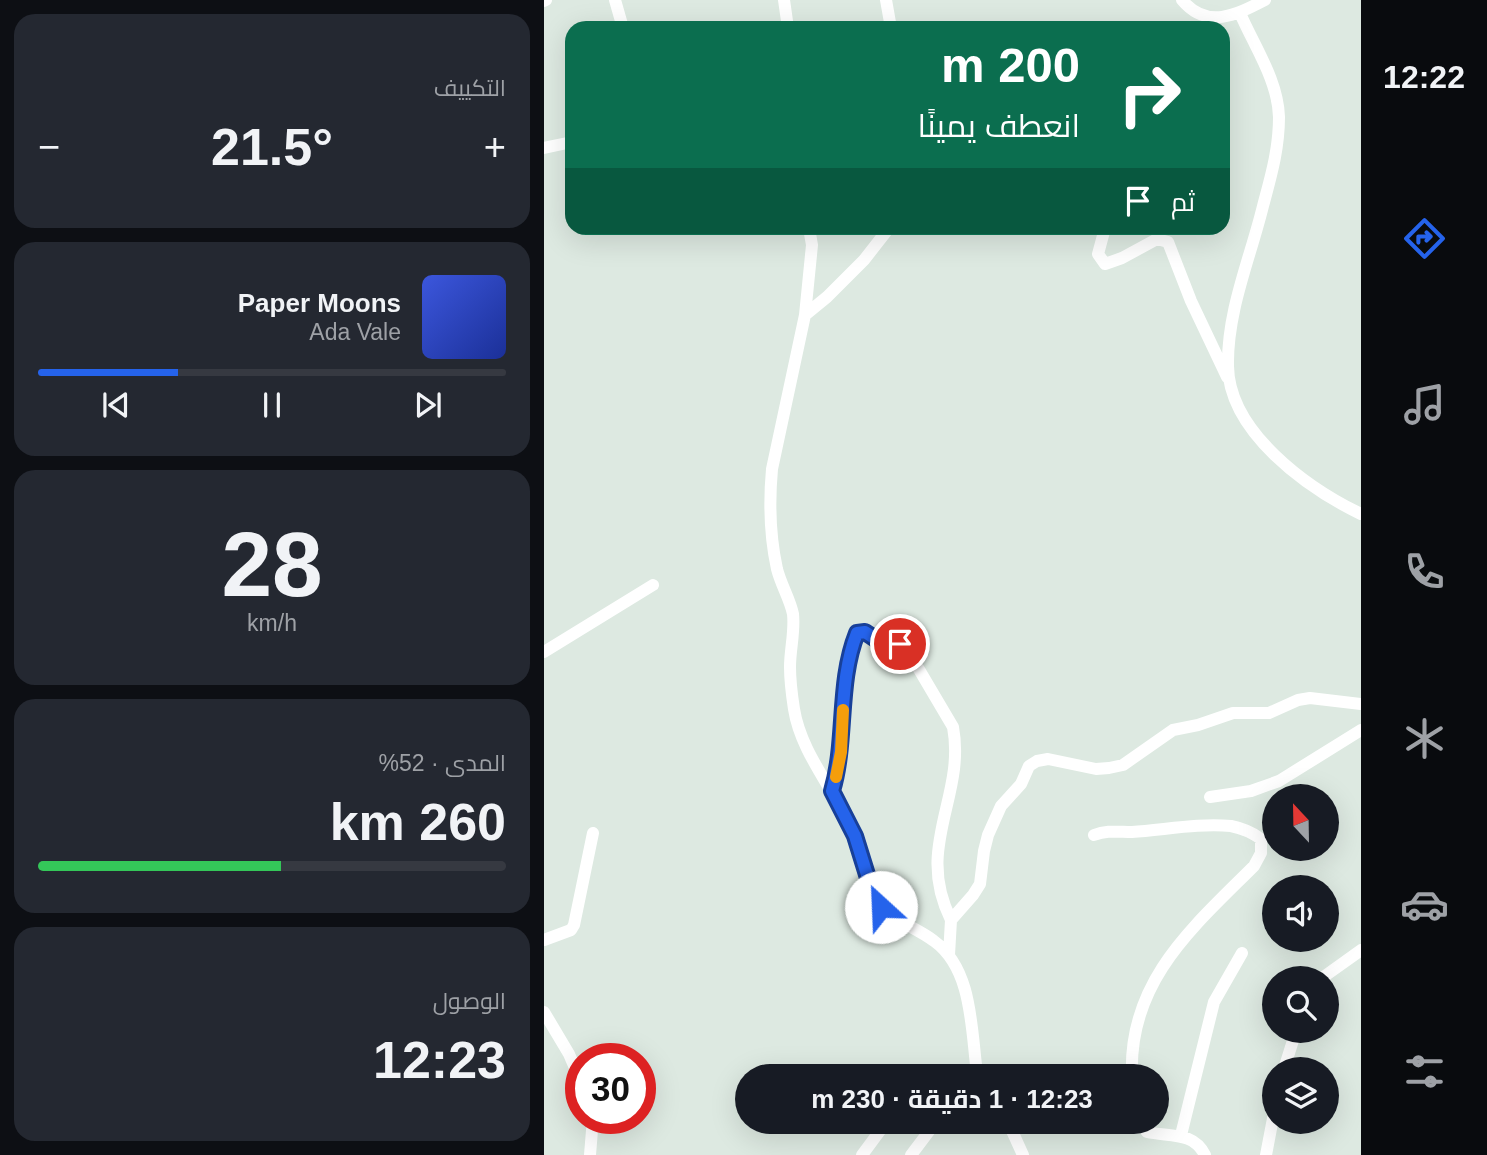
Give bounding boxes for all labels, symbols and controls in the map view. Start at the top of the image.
text: 200 m [941,38,1080,92]
icon: right [1104,49,1195,140]
text: 12:22 [1383,59,1465,95]
text: التكييف [434,75,506,101]
text: انعطف يمينًا [917,108,1080,144]
text: 21.5° [211,118,333,176]
text: − [38,126,60,168]
text: + [484,126,506,168]
icon: arrive [1119,182,1157,220]
text: ثم [1171,187,1195,217]
icon: directions [1400,214,1449,263]
text: Paper Moons [238,288,401,318]
text: Ada Vale [309,319,401,345]
icon: music [1400,380,1449,429]
icon: previous [97,386,135,424]
icon: pause [253,386,291,424]
icon: next [409,386,447,424]
text: 28 [221,514,323,615]
icon: phone [1400,547,1449,596]
text: km/h [247,610,297,636]
pin [870,614,930,674]
icon: arrive [881,625,919,663]
icon: climate [1400,714,1449,763]
text: المدى · 52% [379,750,506,776]
north arrow [1262,784,1338,861]
map controls [1262,784,1339,1134]
text: 260 km [330,793,506,851]
position arrow [844,870,918,944]
button: sound [1262,875,1339,952]
icon: car [1400,880,1449,929]
button: search [1262,966,1339,1043]
text: الوصول [433,988,506,1014]
text: 12:23 [373,1031,506,1089]
speed limit sign: 30 [565,1043,656,1134]
icon: filters [1400,1047,1449,1096]
button: layers [1262,1057,1339,1134]
text: 12:23 · 1 دقيقة · 230 m [811,1084,1093,1114]

